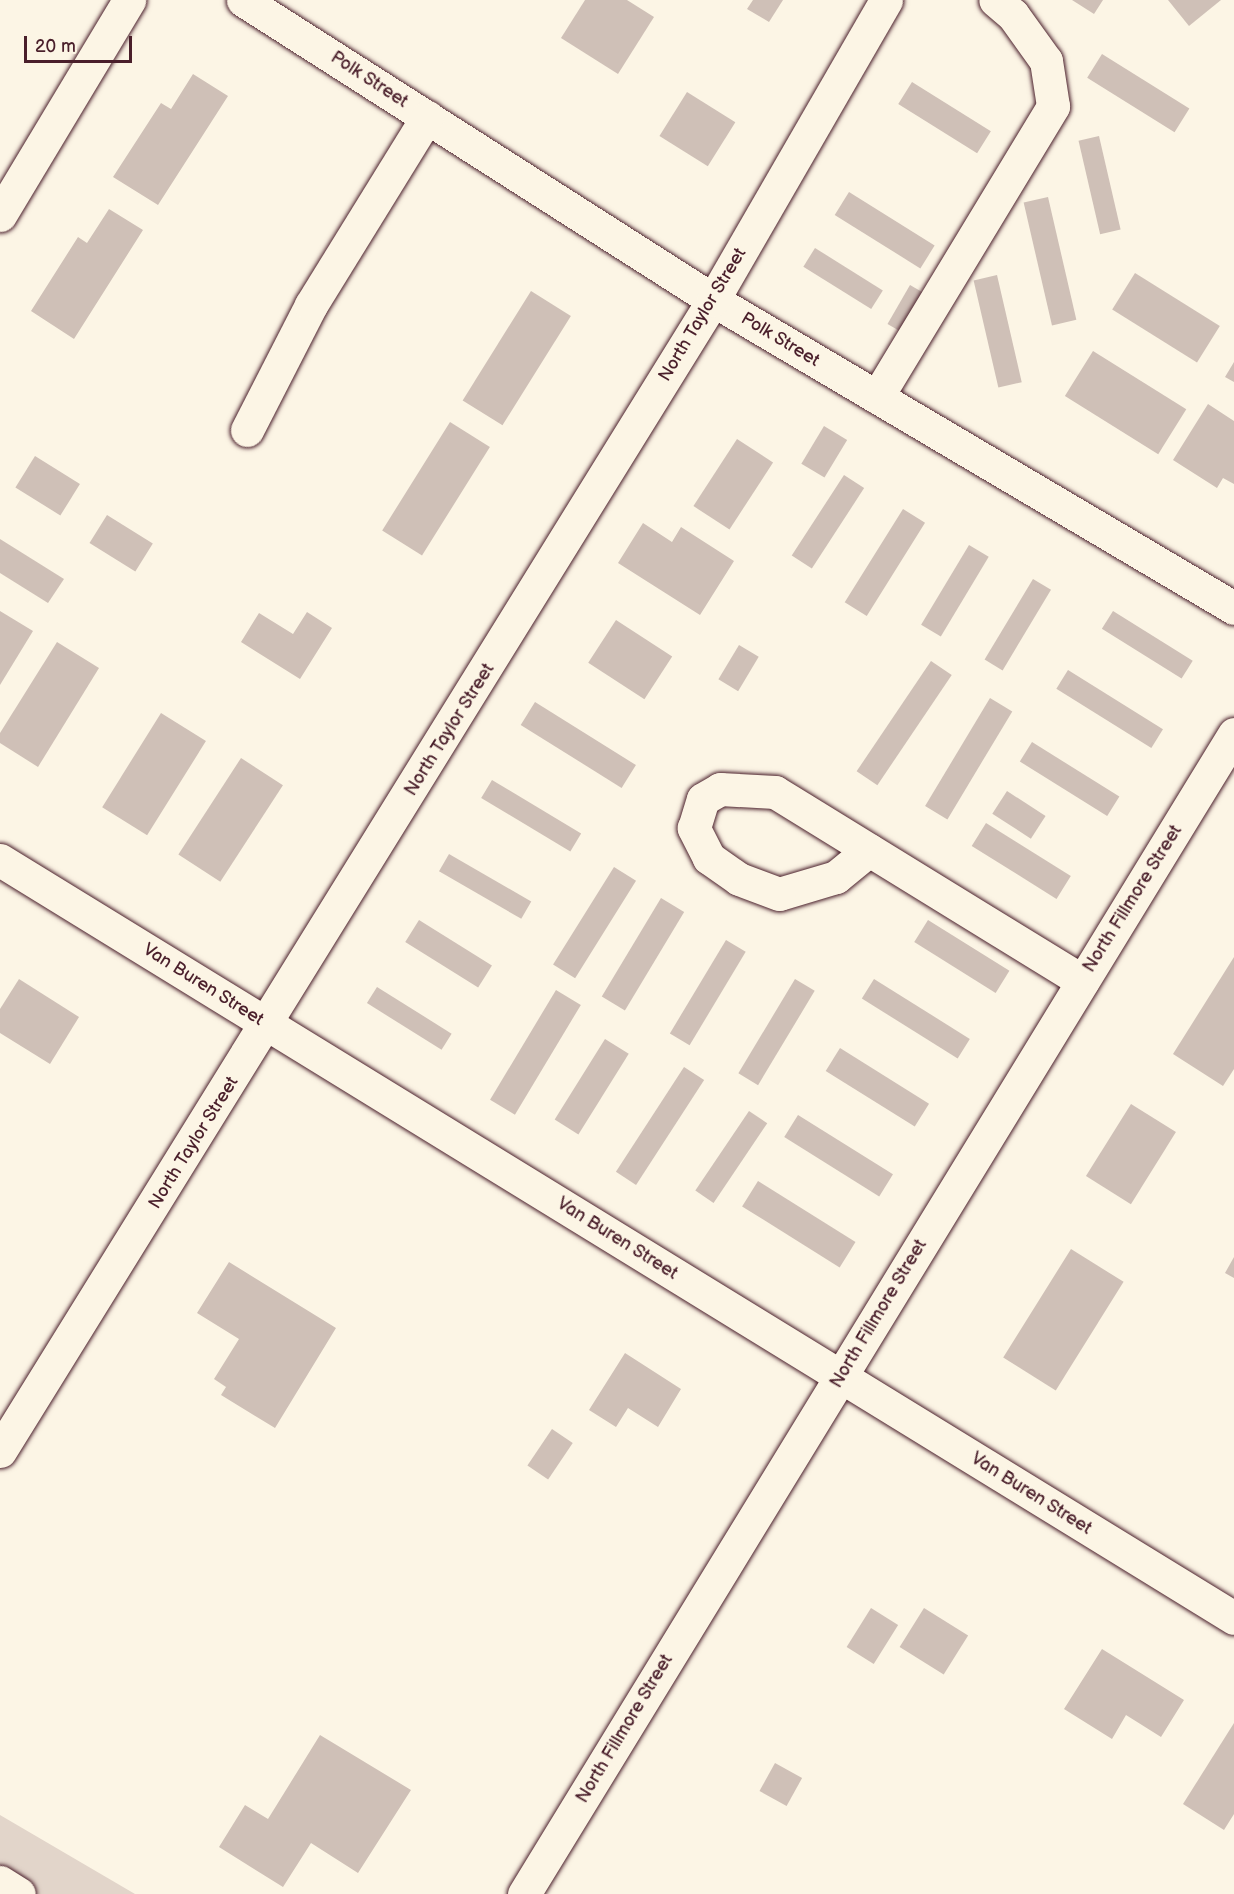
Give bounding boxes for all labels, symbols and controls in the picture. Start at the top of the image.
scale bar [27,24,135,62]
text: 20 m [35,36,76,57]
street label: Polk Street [326,47,412,113]
street label: North Taylor Street [654,244,752,386]
street label: Polk Street [737,308,823,372]
street label: North Taylor Street [400,659,500,801]
street label: North Fillmore Street [1079,821,1187,977]
street label: Van Buren Street [139,939,267,1031]
street label: North Taylor Street [144,1072,244,1214]
street label: Van Buren Street [553,1193,681,1285]
street label: North Fillmore Street [826,1236,932,1392]
street label: Van Buren Street [967,1448,1095,1540]
street label: North Fillmore Street [572,1651,678,1807]

